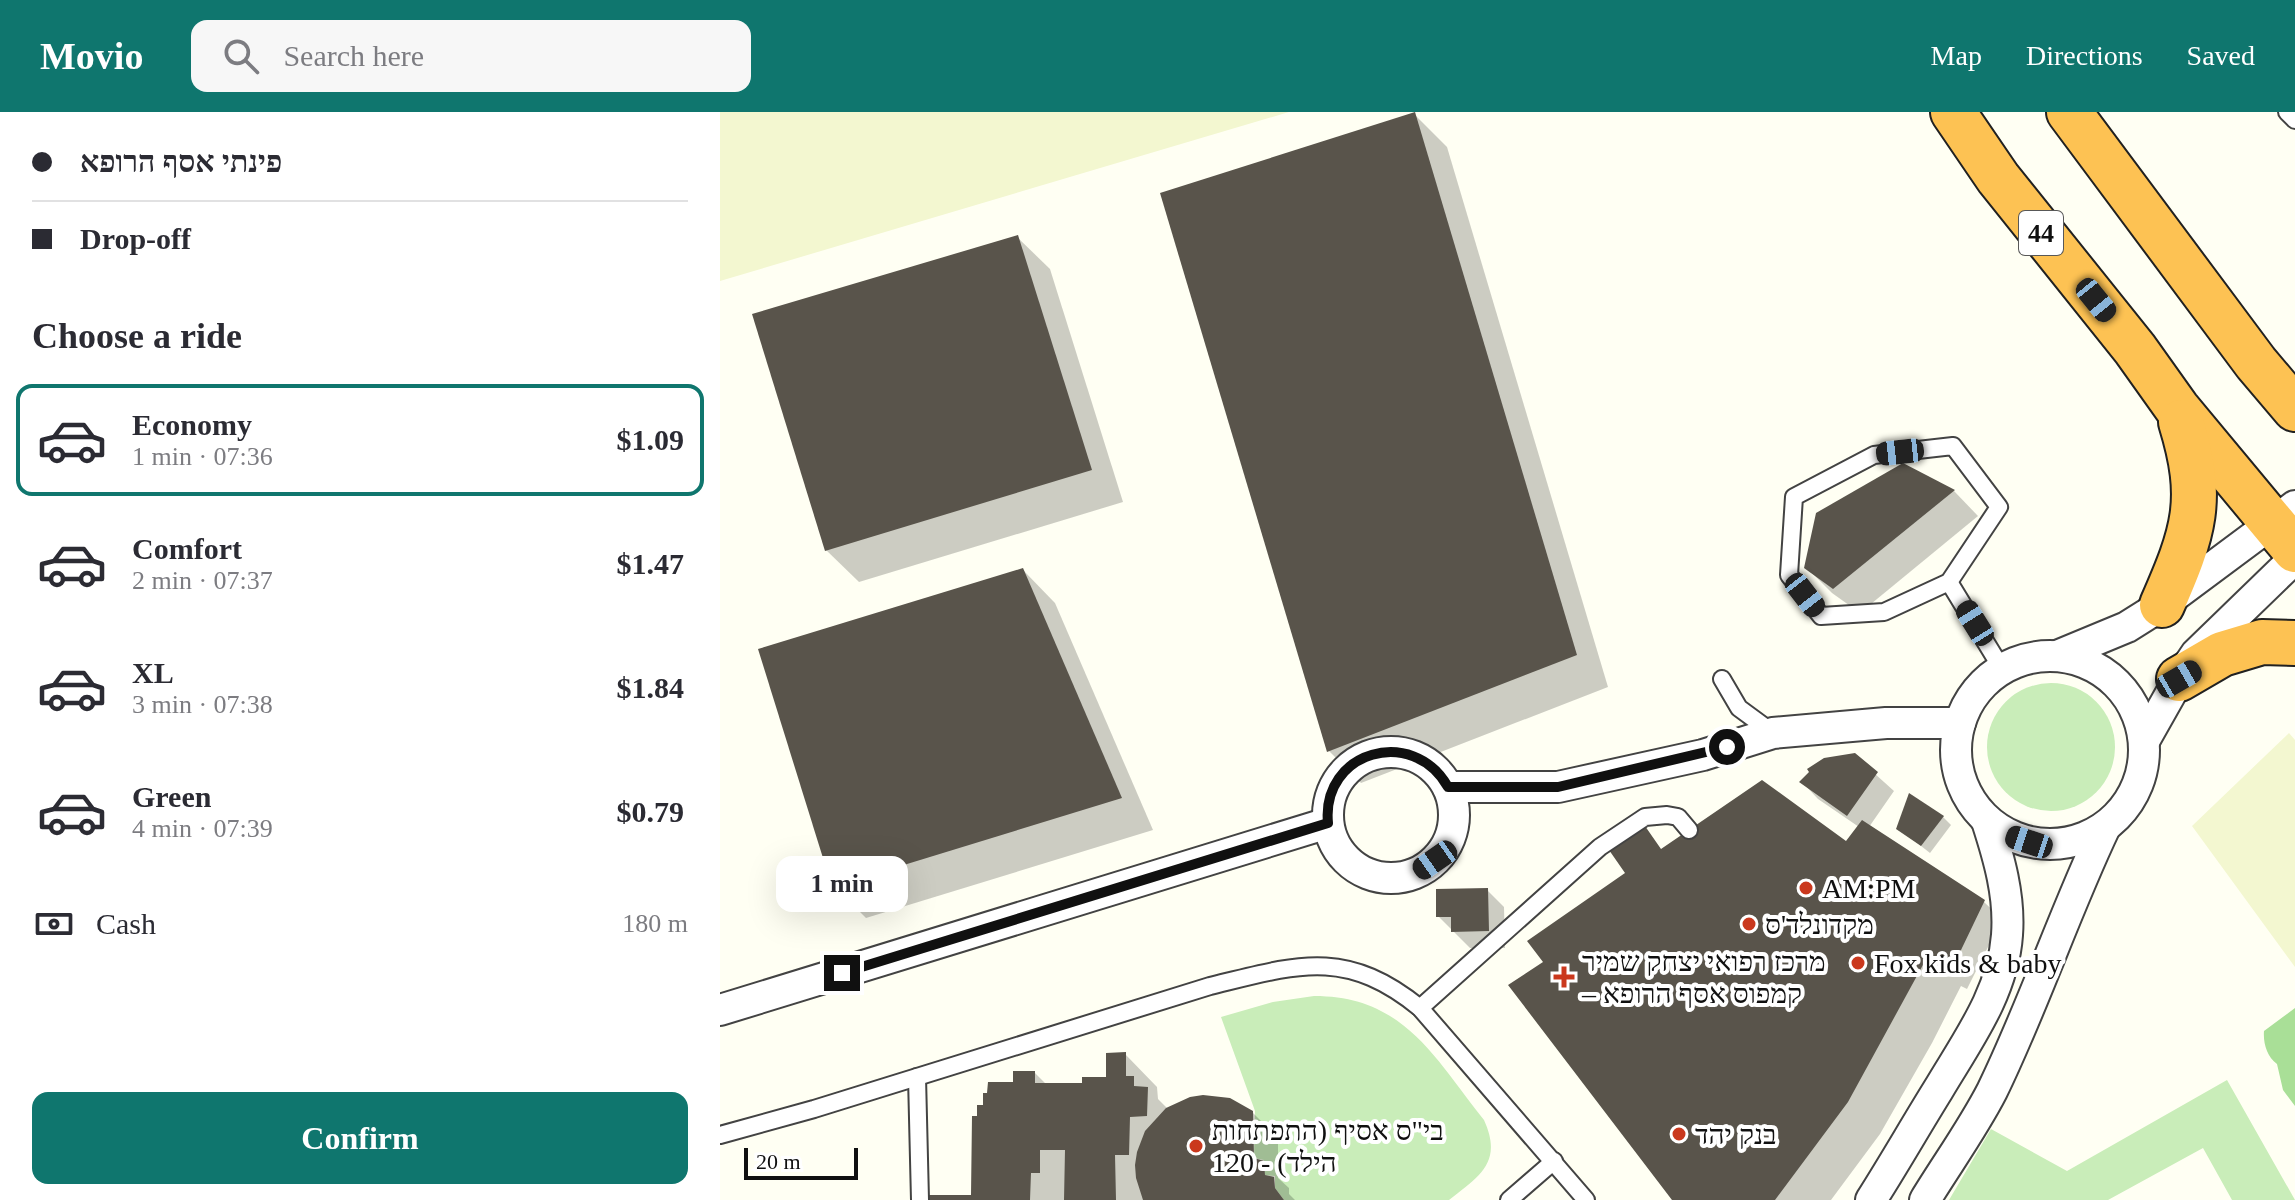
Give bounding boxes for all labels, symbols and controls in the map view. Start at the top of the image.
search box [191,20,751,92]
icon: search [219,34,263,78]
text: Movio [40,35,143,77]
text: Search here [283,39,424,72]
text: Map [1931,40,1982,71]
text: Directions [2026,40,2143,71]
text: Saved [2187,40,2255,71]
text: פינתי אסף הרופא [80,145,282,178]
road number: 44 [2019,211,2063,255]
text: Drop-off [80,222,191,255]
car [2072,274,2120,326]
text: Choose a ride [32,316,242,356]
icon: car [36,404,108,476]
text: Economy [132,408,252,441]
text: $1.09 [617,423,684,456]
car [1875,438,1925,466]
text: 1 min · 07:36 [132,442,273,471]
icon: car [36,528,108,600]
text: Comfort [132,532,242,565]
text: $1.47 [617,547,684,580]
text: 2 min · 07:37 [132,566,273,595]
car [1781,569,1829,621]
car [1952,596,1998,650]
icon: car [36,652,108,724]
text: XL [132,656,174,689]
car [2152,657,2206,701]
text: $1.84 [617,671,684,704]
text: 3 min · 07:38 [132,690,273,719]
route start [1709,729,1745,765]
icon: car [36,776,108,848]
text: Green [132,780,211,813]
text: $0.79 [617,795,684,828]
text: 4 min · 07:39 [132,814,273,843]
car [2002,823,2056,861]
car [1408,836,1462,884]
callout: 1 min [776,857,908,913]
text: 1 min [811,869,873,898]
place label: AM:PM [1822,873,1915,904]
marker: AM:PM [1797,879,1815,897]
icon: cash [32,902,76,946]
text: Cash [96,907,156,940]
text: 180 m [622,909,688,938]
place label: מקדונלד'ס [1765,909,1874,940]
marker: מקדונלד'ס [1740,915,1758,933]
place label: מרכז רפואי יצחק שמיר – קמפוס אסף הרופא [1581,946,1826,1009]
place label: Fox kids & baby [1874,948,2061,979]
marker: Fox kids & baby [1849,954,1867,972]
route end [824,955,860,991]
marker: מרכז רפואי יצחק שמיר – קמפוס אסף הרופא [1553,966,1575,988]
button: Confirm [32,1092,688,1184]
place label: בי"ס אסיף (התפתחות הילד) - 120 [1212,1115,1444,1178]
place label: בנק יהד [1695,1119,1777,1150]
marker: בנק יהד [1670,1125,1688,1143]
marker: בי"ס אסיף (התפתחות הילד) - 120 [1187,1137,1205,1155]
scale bar [744,1144,858,1180]
text: 20 m [756,1149,801,1174]

